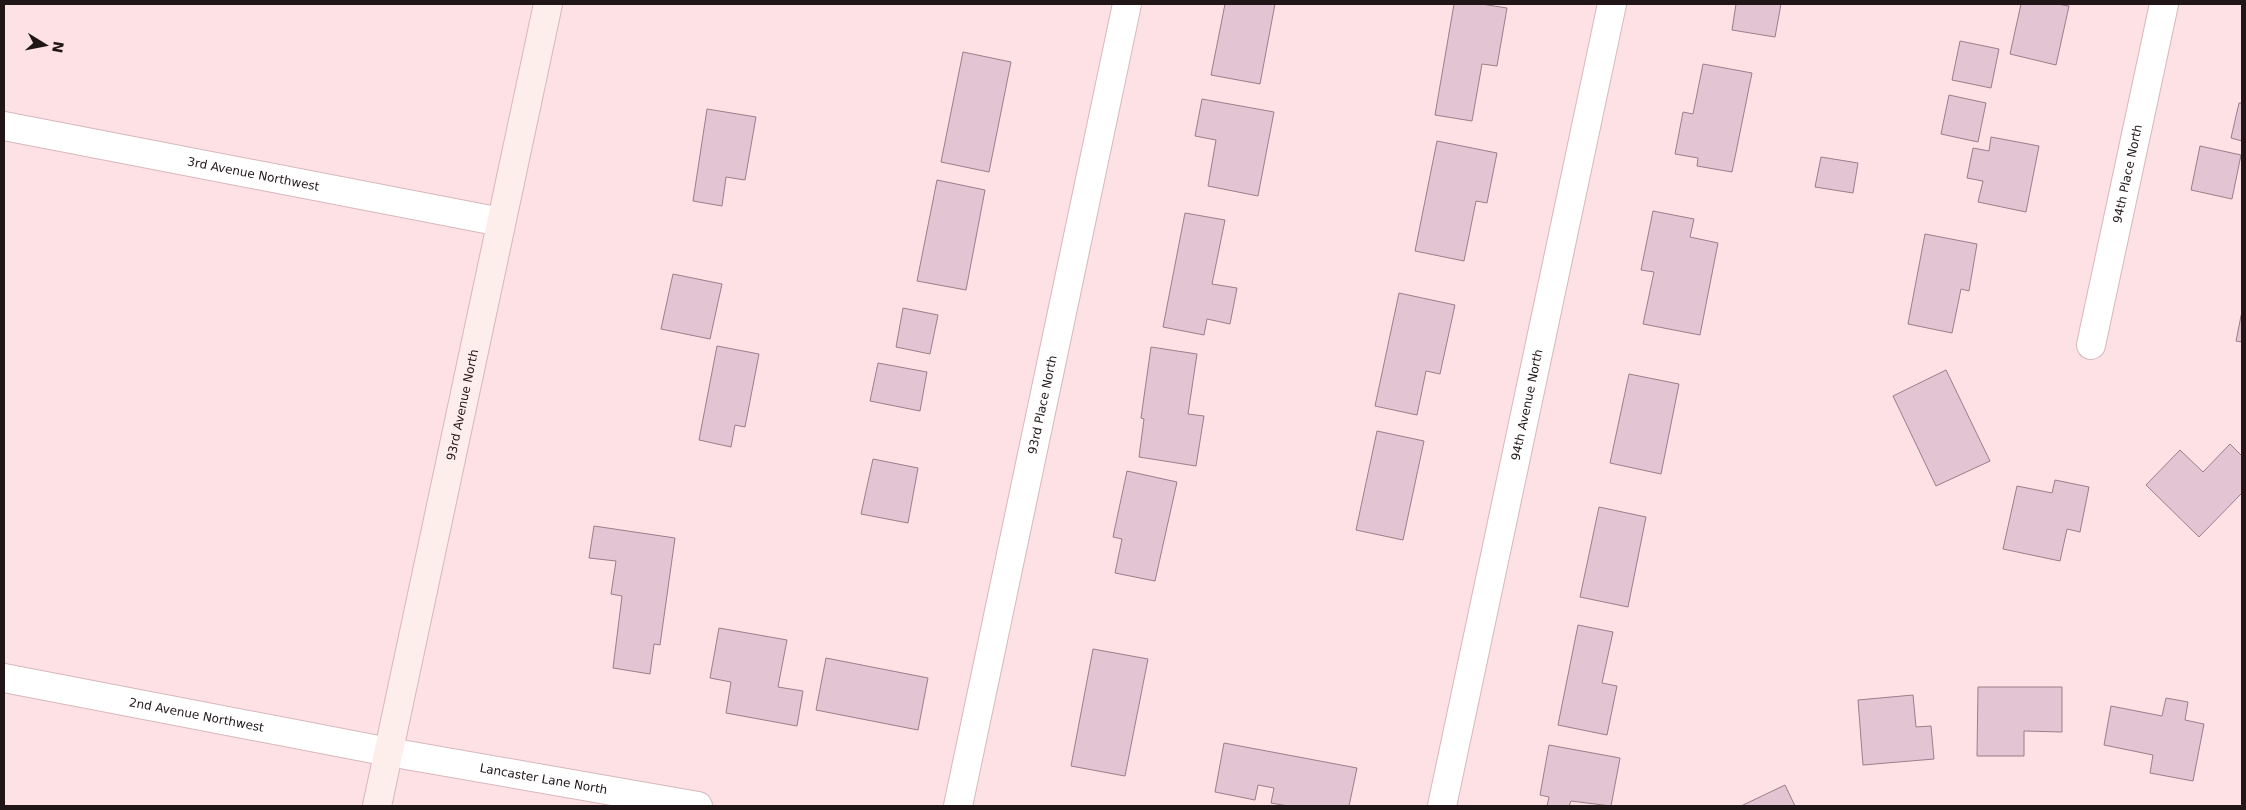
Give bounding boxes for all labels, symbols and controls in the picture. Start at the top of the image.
north arrow [20,20,70,70]
text: N [49,40,67,54]
street label: 94th Place North [2110,123,2145,225]
street label: 3rd Avenue Northwest [186,155,321,194]
street label: 93rd Avenue North [444,348,481,462]
street label: 94th Avenue North [1508,348,1546,462]
street label: 93rd Place North [1025,354,1060,456]
street label: 2nd Avenue Northwest [128,695,265,735]
street label: Lancaster Lane North [479,761,608,797]

